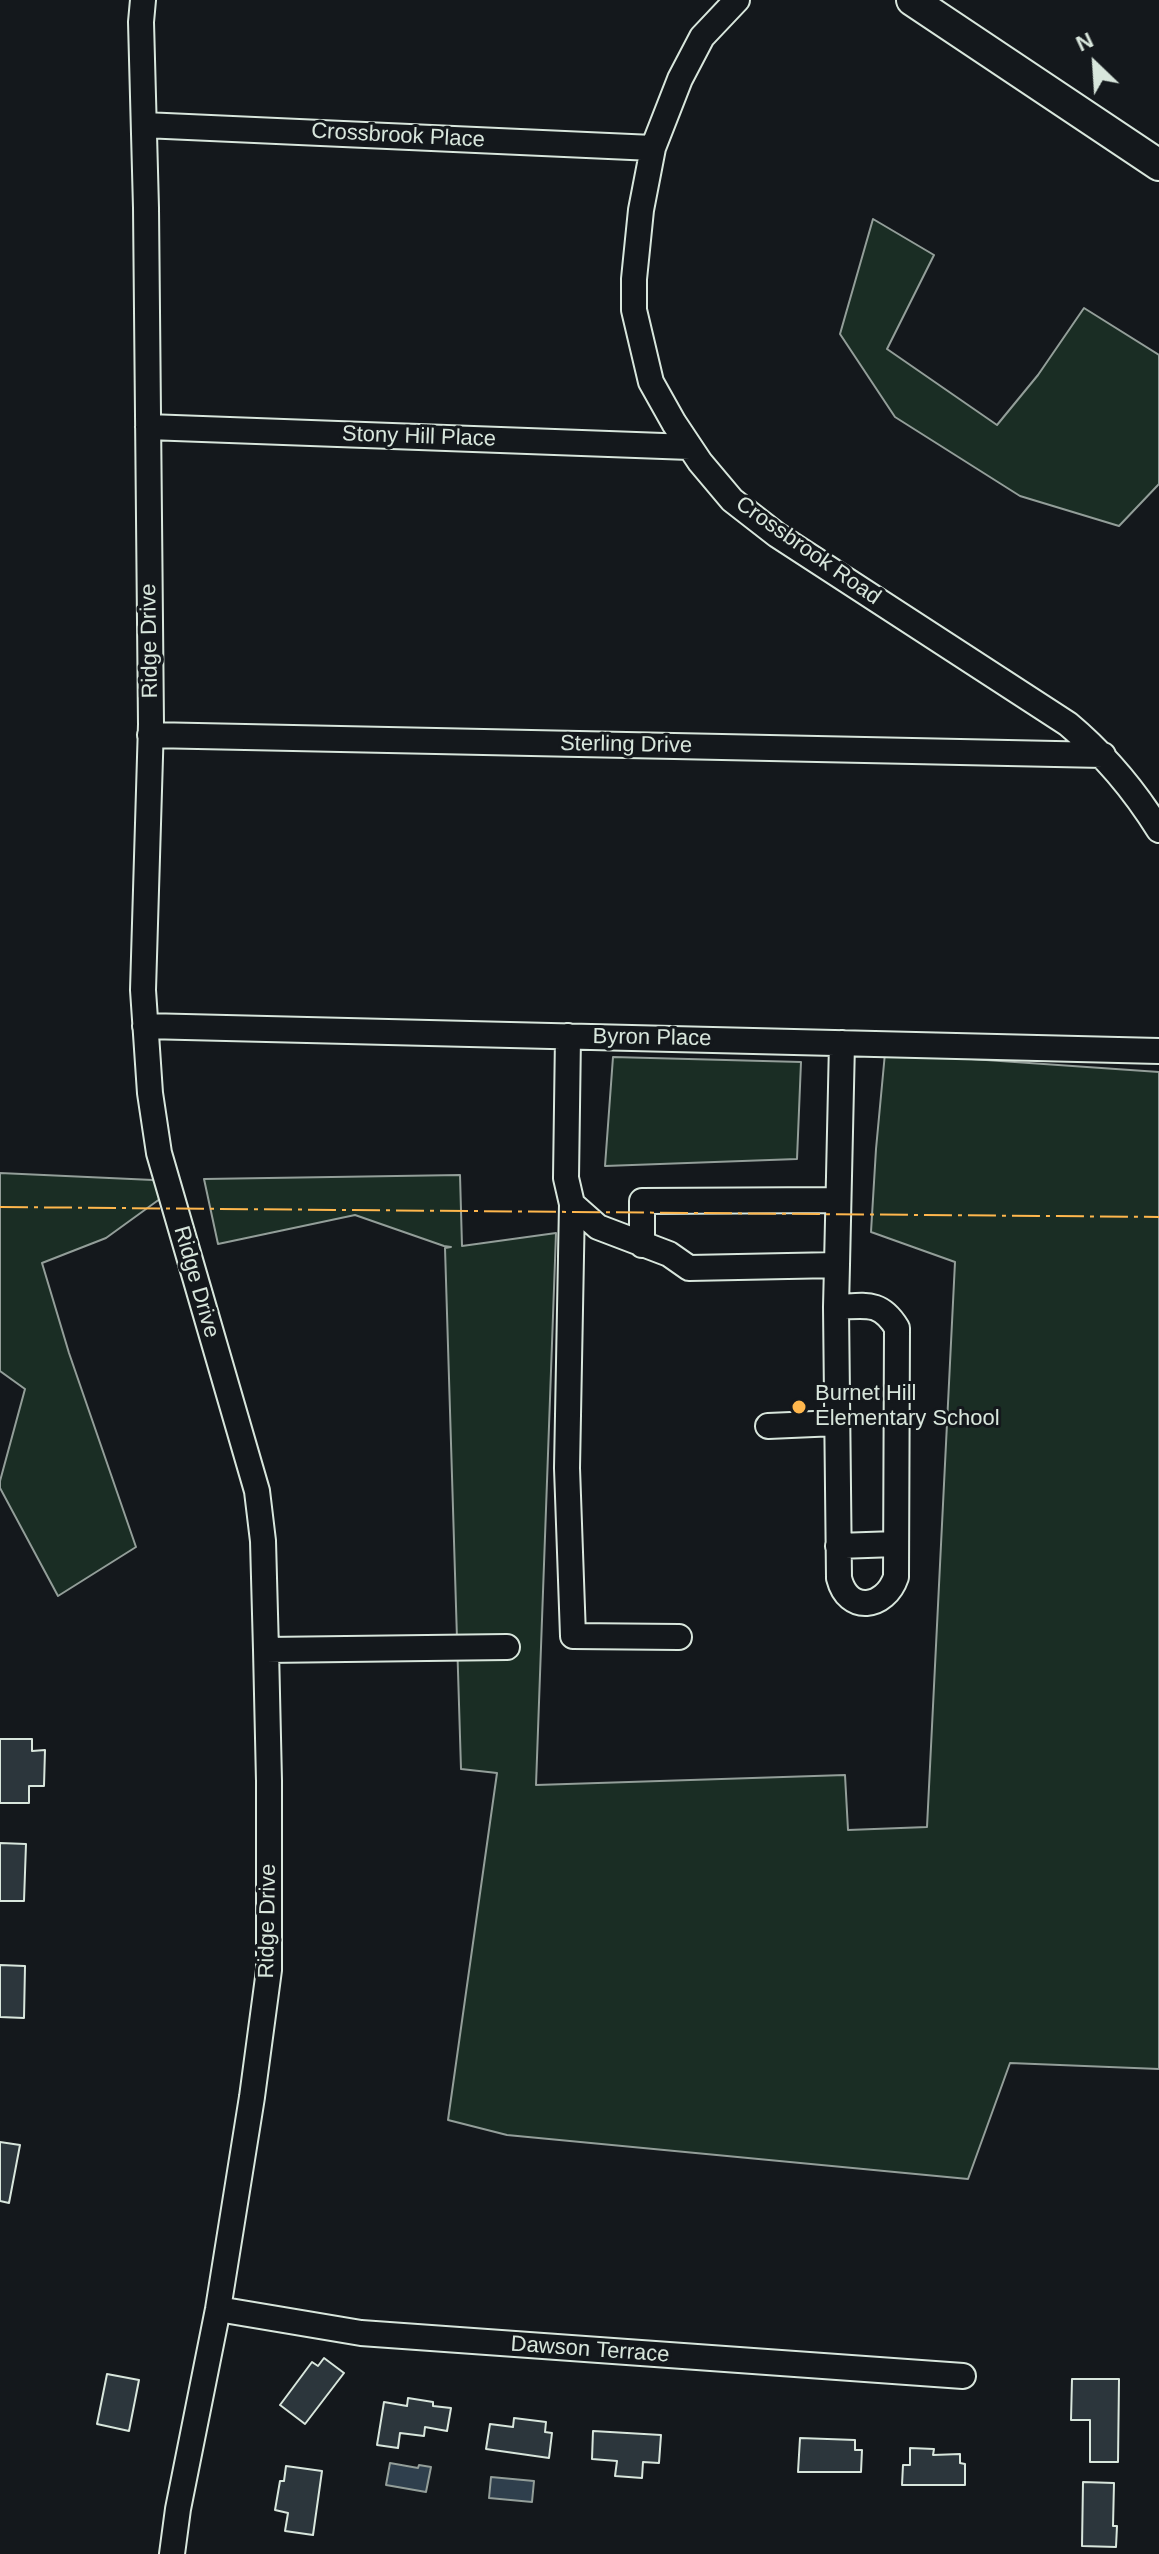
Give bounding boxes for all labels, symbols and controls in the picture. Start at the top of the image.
north arrow [1055,24,1135,104]
text: N [1072,27,1097,56]
street label: Crossbrook Place [311,118,485,154]
street label: Stony Hill Place [342,421,496,453]
street label: Crossbrook Road [730,491,886,611]
street label: Ridge Drive [136,583,164,699]
street label: Sterling Drive [560,731,692,759]
street label: Byron Place [592,1024,712,1052]
street label: Ridge Drive [167,1223,225,1341]
place label: Burnet Hill Elementary School [815,1381,1000,1432]
marker: Burnet Hill Elementary School [790,1398,808,1416]
street label: Ridge Drive [254,1863,282,1979]
street label: Dawson Terrace [510,2331,670,2369]

